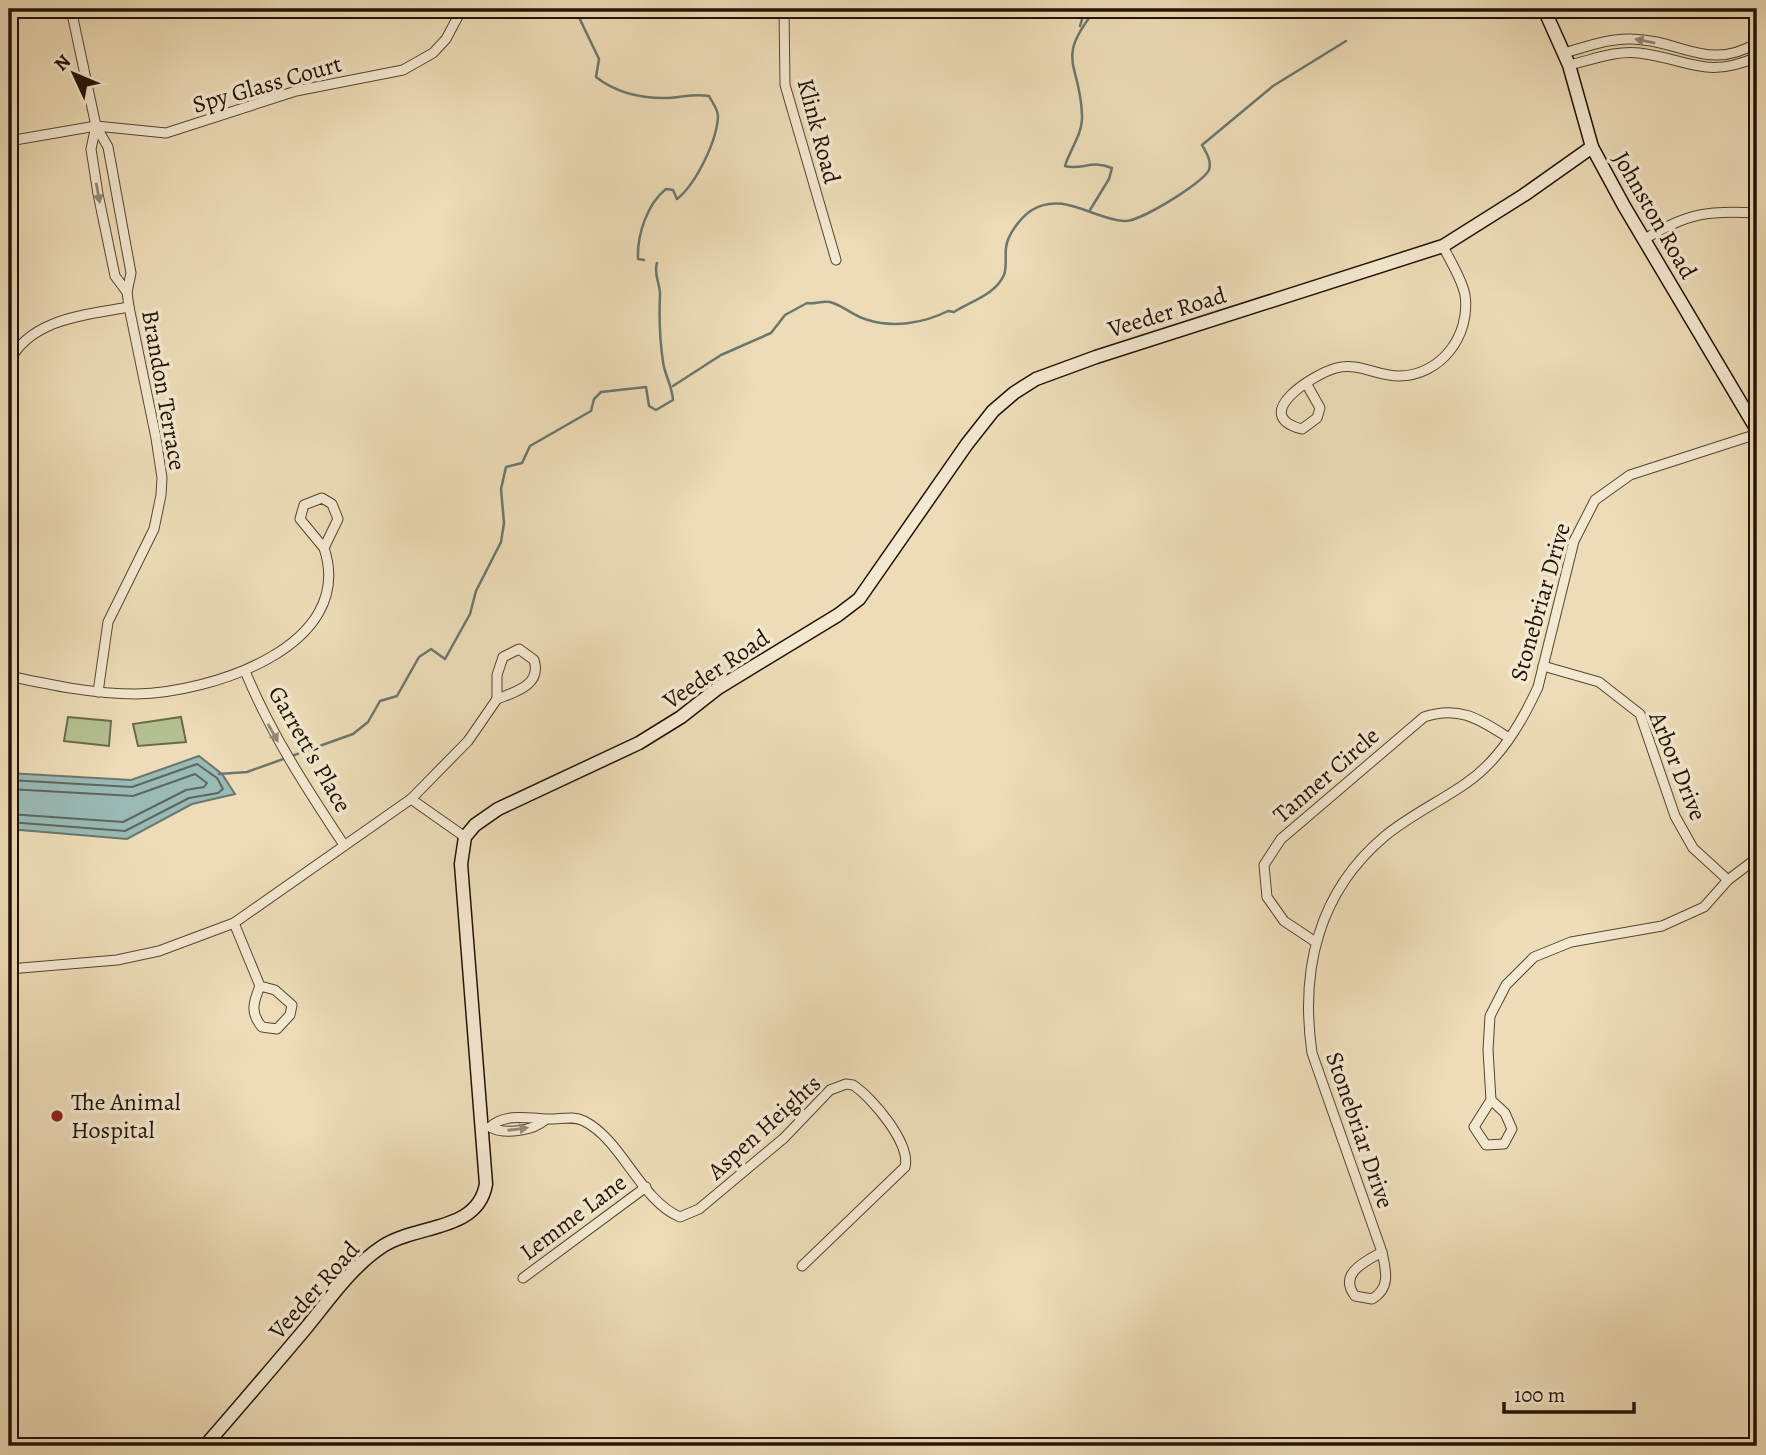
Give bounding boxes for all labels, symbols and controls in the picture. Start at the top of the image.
one-way arrow [1634,36,1656,47]
north arrow [38,38,108,108]
street label: Spy Glass Court [189,47,345,121]
text: N [48,49,77,77]
street label: Klink Road [790,75,848,187]
street label: Johnston Road [1606,145,1704,285]
one-way arrow [93,182,104,204]
street label: Veeder Road [1103,279,1230,345]
street label: Brandon Terrace [134,307,194,473]
street label: Stonebriar Drive [1502,519,1578,685]
street label: Veeder Road [656,622,776,717]
street label: Garrett's Place [261,680,359,818]
street label: Arbor Drive [1641,706,1714,825]
street label: Tanner Circle [1266,720,1386,830]
one-way arrow [267,723,279,742]
street label: Stonebriar Drive [1318,1047,1402,1213]
street label: Aspen Heights [700,1067,828,1187]
place label: The Animal Hospital [71,1086,181,1146]
marker: The Animal Hospital [49,1108,65,1124]
one-way arrow [507,1124,529,1135]
street label: Lemme Lane [513,1166,633,1268]
street label: Veeder Road [261,1234,367,1347]
scale bar [1504,1371,1633,1415]
text: 100 m [1514,1381,1565,1409]

